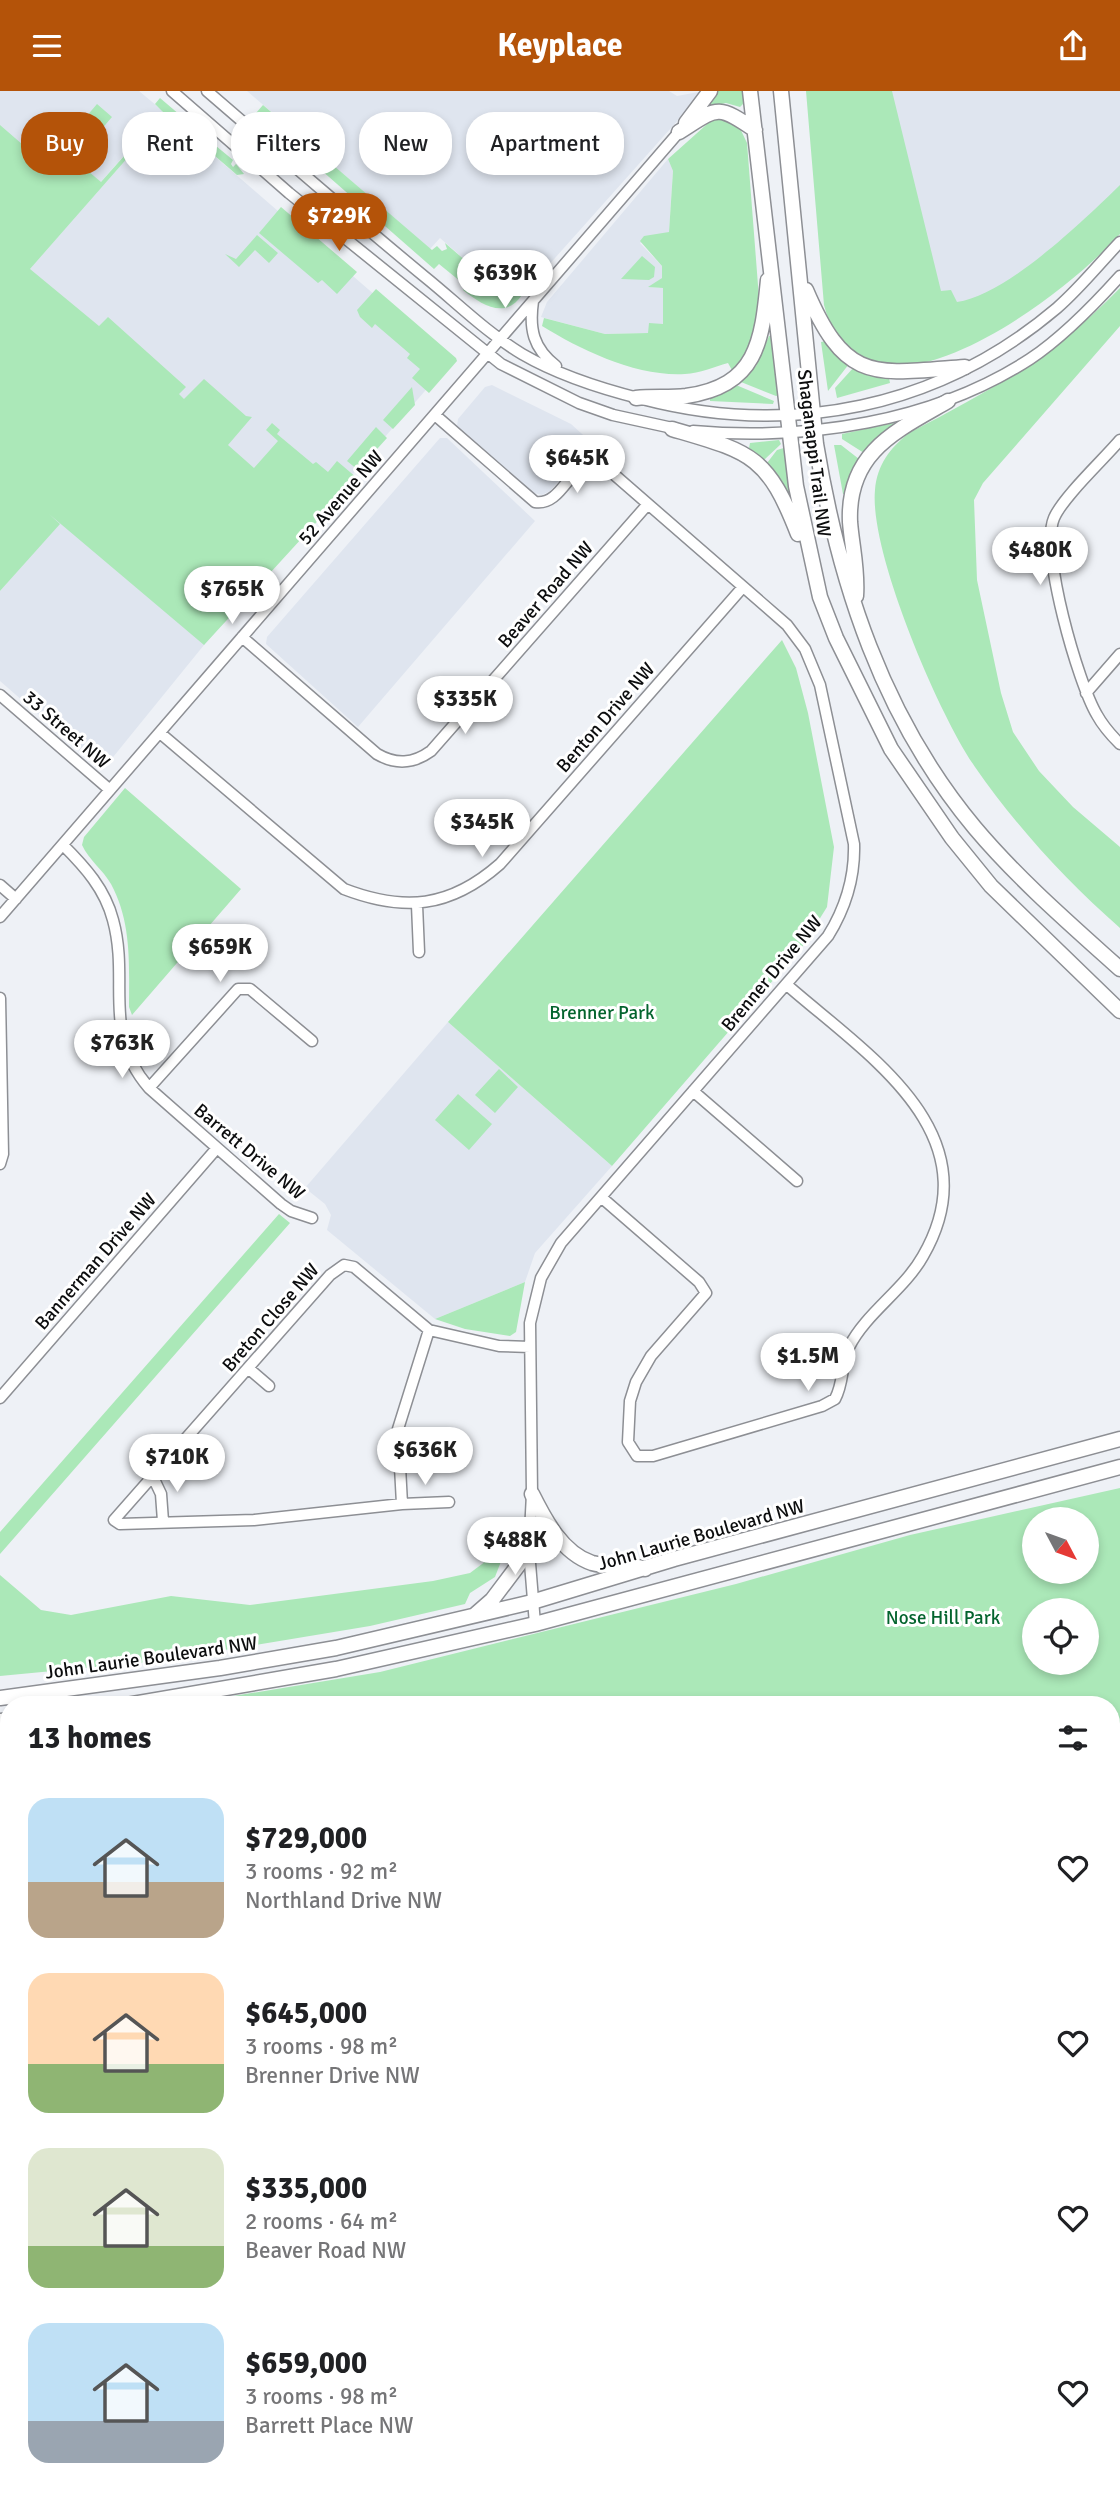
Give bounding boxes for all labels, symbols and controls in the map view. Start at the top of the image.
text: Keyplace [497,26,623,65]
icon: menu [28,27,66,65]
icon: share [1054,27,1092,65]
chip: Buy [21,112,108,175]
chip: Rent [122,112,217,175]
chip: Filters [231,112,345,175]
chip: New [359,112,452,175]
chip: Apartment [466,112,624,175]
pin: $729K [290,193,388,253]
text: $729K [307,201,371,230]
pin: $639K [456,251,554,310]
text: $639K [473,258,537,287]
street label: Shaganappi Trail NW [792,368,836,538]
pin: $645K [528,435,626,495]
text: $645K [545,443,609,472]
street label: 52 Avenue NW [293,445,388,550]
pin: $480K [991,527,1089,587]
text: $480K [1008,535,1072,564]
street label: Beaver Road NW [493,536,599,653]
pin: $765K [183,567,281,626]
text: $765K [200,574,264,603]
street label: Benton Drive NW [551,658,660,778]
pin: $335K [416,677,514,736]
text: $335K [433,684,497,713]
street label: 33 Street NW [18,685,115,774]
pin: $345K [433,799,531,859]
text: $345K [450,807,514,836]
street label: Brenner Drive NW [716,911,827,1037]
pin: $659K [171,925,269,984]
text: $659K [188,932,252,961]
park label: Brenner Park [549,1001,655,1025]
pin: $763K [73,1021,171,1080]
text: $763K [90,1028,154,1057]
street label: Barrett Drive NW [189,1098,310,1205]
street label: Bannerman Drive NW [30,1188,162,1335]
street label: Breton Close NW [217,1258,324,1377]
pin: $1.5M [759,1333,857,1393]
text: $1.5M [776,1341,840,1370]
pin: $636K [376,1427,474,1487]
pin: $710K [128,1435,226,1494]
text: $636K [393,1435,457,1464]
text: $710K [145,1442,209,1471]
street label: John Laurie Boulevard NW [595,1494,807,1576]
north arrow [1022,1507,1099,1584]
map controls [1022,1507,1099,1675]
pin: $488K [466,1517,564,1577]
text: $488K [483,1525,547,1554]
button: locate [1022,1598,1099,1675]
park label: Nose Hill Park [886,1606,1001,1630]
street label: John Laurie Boulevard NW [43,1631,259,1685]
icon: filters [1054,1719,1092,1757]
text: 13 homes [28,1720,151,1757]
text: $729,000 [245,1820,367,1857]
icon: home [84,1826,168,1910]
icon: heart [1054,1849,1092,1887]
text: 3 rooms · 92 m² [245,1857,398,1886]
text: Northland Drive NW [245,1886,442,1915]
text: $645,000 [245,1995,367,2032]
icon: home [84,2001,168,2085]
icon: heart [1054,2024,1092,2062]
text: 3 rooms · 98 m² [245,2032,398,2061]
text: Brenner Drive NW [245,2061,420,2090]
text: $335,000 [245,2170,367,2207]
icon: home [84,2176,168,2260]
icon: heart [1054,2199,1092,2237]
text: 2 rooms · 64 m² [245,2207,398,2236]
text: Beaver Road NW [245,2236,406,2265]
text: $659,000 [245,2345,367,2382]
icon: home [84,2351,168,2435]
icon: heart [1054,2374,1092,2412]
text: 3 rooms · 98 m² [245,2382,398,2411]
text: Barrett Place NW [245,2411,414,2440]

